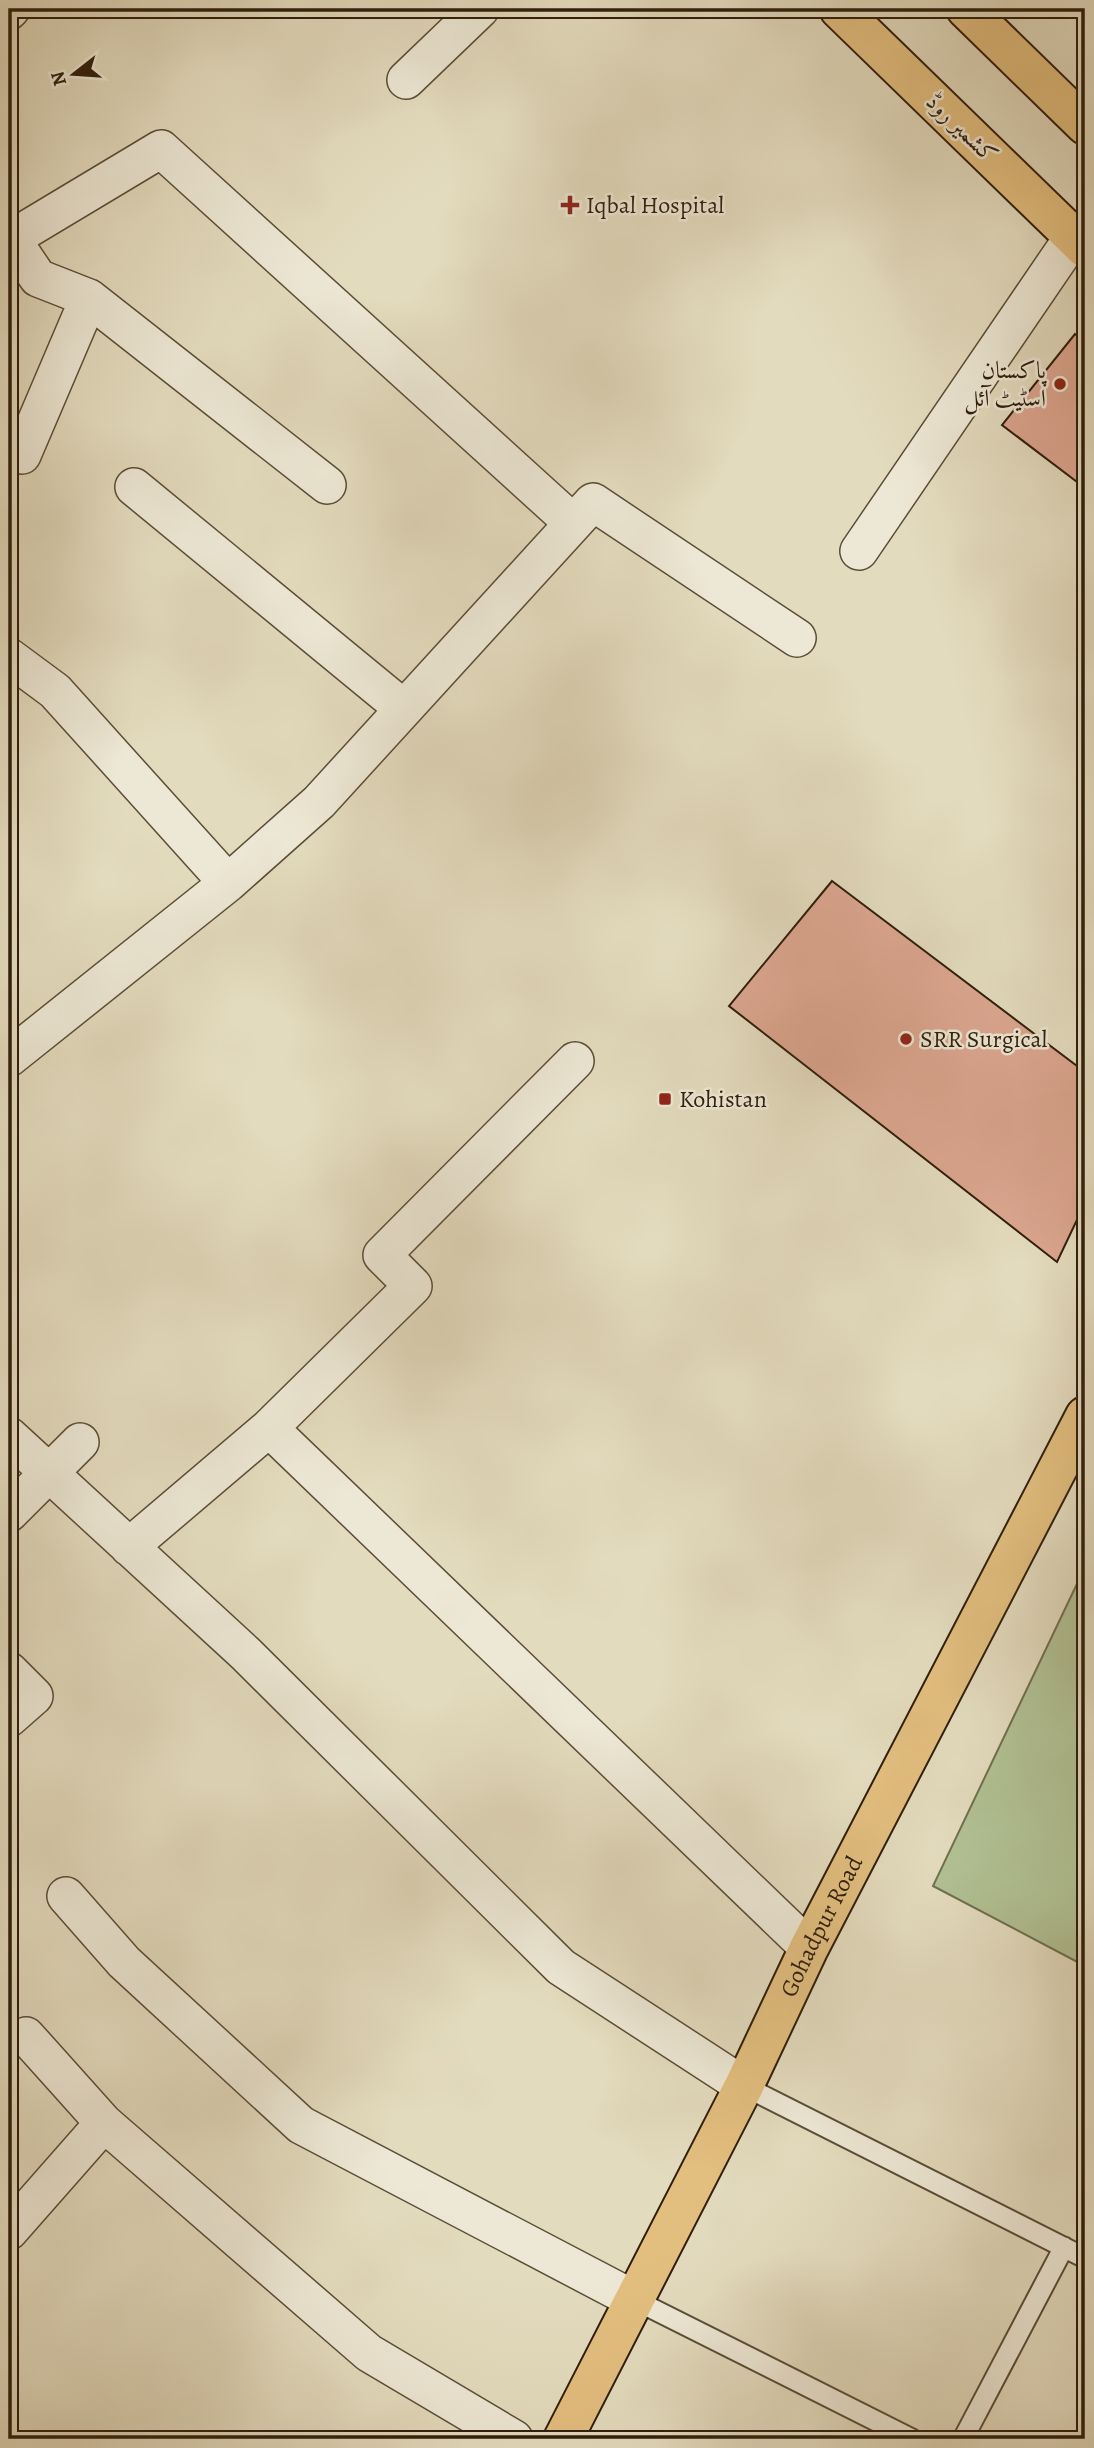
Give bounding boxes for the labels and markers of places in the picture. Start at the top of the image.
place label: Iqbal Hospital [586,189,724,221]
marker: Iqbal Hospital [560,195,580,215]
place label: پاکستان اسٹیٹ آئل [964,354,1047,415]
marker: پاکستان اسٹیٹ آئل [1052,376,1068,392]
place label: SRR Surgical [920,1023,1048,1055]
marker: SRR Surgical [898,1031,914,1047]
place label: Kohistan [679,1083,767,1115]
marker: Kohistan [657,1091,673,1107]

